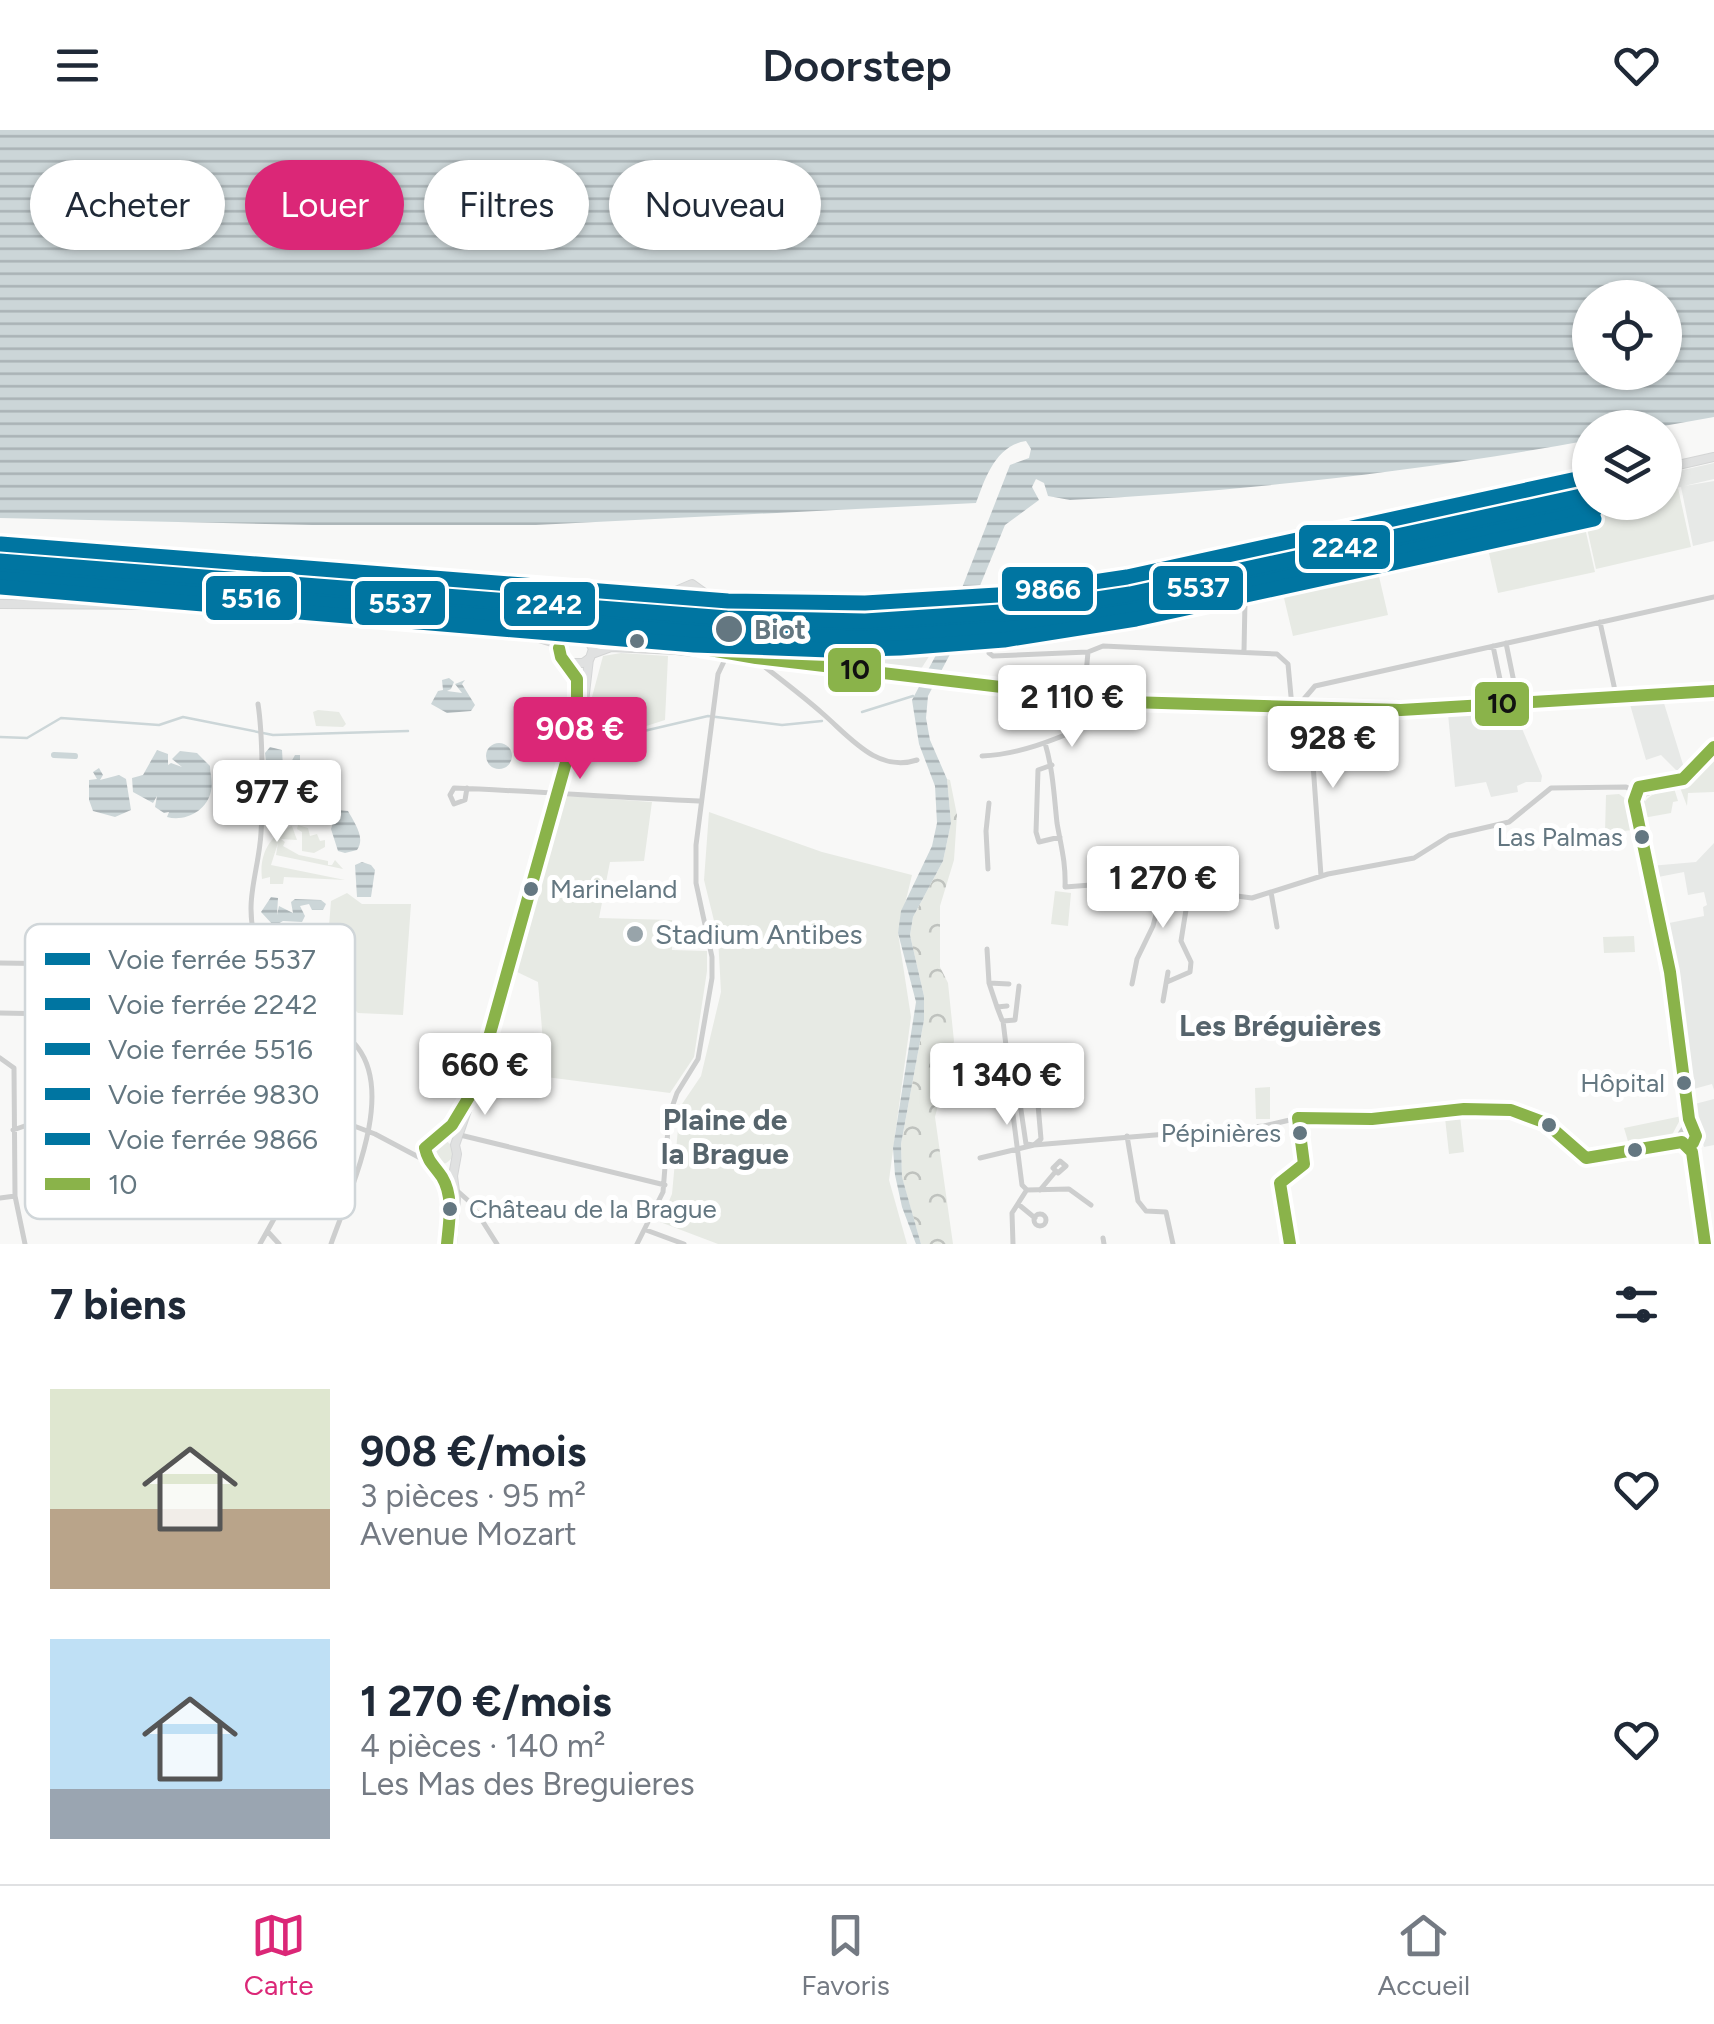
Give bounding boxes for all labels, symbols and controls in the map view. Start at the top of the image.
icon: menu [50,38,105,93]
text: Doorstep [762,38,952,92]
icon: heart [1609,38,1664,93]
chip: Acheter [30,160,225,250]
chip: Louer [245,160,404,250]
chip: Filtres [424,160,589,250]
chip: Nouveau [609,160,821,250]
map controls [1572,280,1682,520]
button: locate [1572,280,1682,390]
button: layers [1572,410,1682,520]
line badge: 2242 [1297,523,1392,571]
text: 2242 [1312,530,1378,564]
line badge: 5537 [1151,564,1245,612]
line badge: 9866 [1000,565,1095,613]
text: 5537 [1166,570,1230,604]
text: 9866 [1015,572,1081,606]
line badge: 5516 [204,574,299,622]
line badge: 5537 [353,579,447,627]
line badge: 2242 [502,580,597,628]
text: 5516 [221,581,281,615]
text: 5537 [368,586,432,620]
text: 2242 [516,587,582,621]
place label: Biot [754,612,806,646]
marker: Biot [713,613,745,645]
unlabelled marker [627,631,647,651]
line badge: 10 [826,646,883,694]
text: 10 [840,652,870,686]
pin: 2 110 € [980,665,1164,750]
text: 2 110 € [1020,678,1124,716]
line badge: 10 [1473,680,1531,728]
text: 10 [1487,686,1517,720]
pin: 908 € [510,697,650,782]
pin: 928 € [1263,706,1403,791]
text: 908 € [536,710,624,748]
text: 928 € [1290,719,1376,757]
pin: 977 € [207,760,347,845]
text: 977 € [235,773,319,811]
place label: Las Palmas [1496,821,1623,853]
marker: Las Palmas [1632,827,1652,847]
pin: 1 270 € [1071,846,1255,931]
text: 1 270 € [1109,859,1217,897]
place label: Marineland [550,873,678,905]
marker: Marineland [521,879,541,899]
place label: Stadium Antibes [655,917,863,951]
marker: Stadium Antibes [624,923,646,945]
legend [25,924,355,1219]
text: Voie ferrée 5537 [108,942,316,976]
text: Voie ferrée 2242 [108,987,318,1021]
district label: Les Bréguières [1179,1007,1381,1044]
text: Voie ferrée 5516 [108,1032,313,1066]
pin: 660 € [415,1033,555,1118]
pin: 1 340 € [915,1043,1099,1128]
text: 660 € [441,1046,529,1084]
text: 1 340 € [952,1056,1062,1094]
place label: Hôpital [1580,1067,1665,1099]
marker: Hôpital [1674,1073,1694,1093]
text: Voie ferrée 9830 [108,1077,319,1111]
district label: Plaine de la Brague [661,1101,789,1172]
unlabelled marker [1539,1115,1559,1135]
place label: Pépinières [1161,1117,1281,1149]
text: Voie ferrée 9866 [108,1122,318,1156]
marker: Pépinières [1290,1123,1310,1143]
unlabelled marker [1625,1140,1645,1160]
text: 10 [108,1167,138,1201]
place label: Château de la Brague [469,1193,717,1225]
marker: Château de la Brague [440,1199,460,1219]
icon: filters [1609,1277,1664,1332]
text: 7 biens [50,1279,186,1330]
text: 908 €/mois [360,1426,586,1477]
icon: home [130,1429,250,1549]
icon: heart [1609,1462,1664,1517]
text: 3 pièces · 95 m² [360,1477,586,1515]
text: Avenue Mozart [360,1515,577,1553]
text: 1 270 €/mois [360,1676,612,1727]
icon: home [130,1679,250,1799]
icon: heart [1609,1712,1664,1767]
text: 4 pièces · 140 m² [360,1727,606,1765]
text: Les Mas des Breguieres [360,1765,695,1803]
tab: Carte [244,1908,314,2002]
tab: Favoris [801,1908,890,2002]
tab: Accueil [1378,1908,1470,2002]

